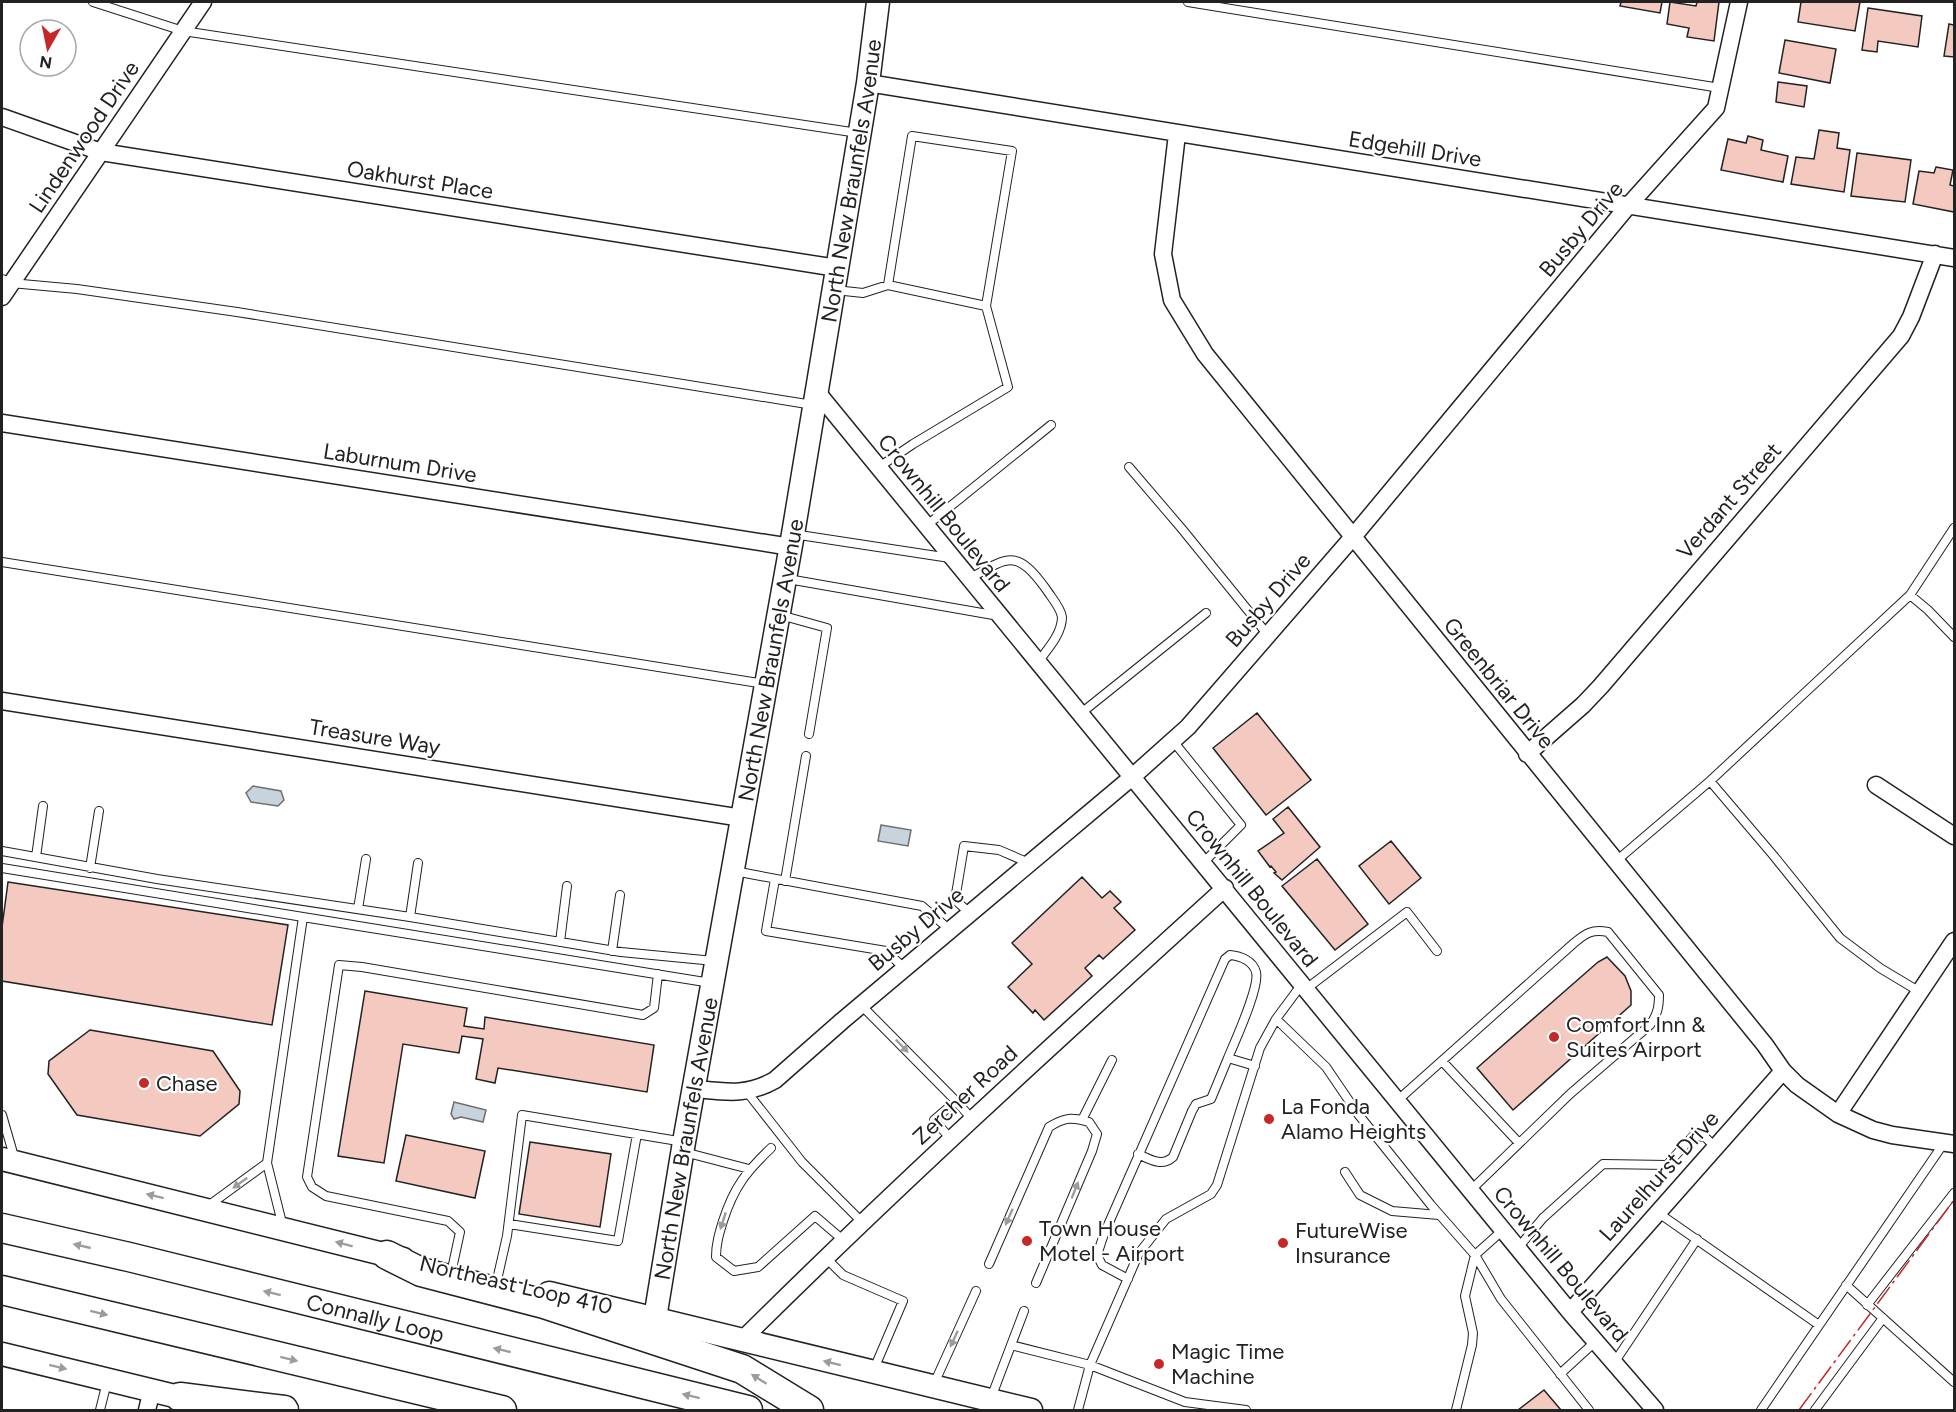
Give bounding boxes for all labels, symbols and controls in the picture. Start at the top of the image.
north arrow [18,18,78,78]
street label: North New Braunfels Avenue [815,38,887,324]
text: N [38,52,53,73]
street label: Lindenwood Drive [23,56,145,218]
street label: Edgehill Drive [1347,125,1483,173]
street label: Oakhurst Place [345,155,495,205]
street label: Busby Drive [1533,176,1629,282]
street label: Crownhill Boulevard [872,429,1016,597]
street label: Verdant Street [1671,437,1787,565]
street label: Laburnum Drive [321,438,479,488]
street label: North New Braunfels Avenue [732,517,809,803]
street label: Busby Drive [1220,547,1316,653]
street label: Greenbriar Drive [1438,612,1560,754]
street label: Treasure Way [308,713,443,761]
street label: Crownhill Boulevard [1180,804,1324,972]
street label: Busby Drive [863,881,969,977]
street label: North New Braunfels Avenue [648,995,723,1282]
place label: Comfort Inn & Suites Airport [1566,1011,1705,1063]
marker: Comfort Inn & Suites Airport [1547,1030,1561,1044]
one-way arrow [895,1039,909,1053]
street label: Zercher Road [907,1040,1023,1150]
place label: Chase [156,1070,218,1097]
marker: Chase [137,1076,151,1090]
place label: La Fonda Alamo Heights [1281,1093,1426,1145]
street label: Laurelhurst Drive [1593,1105,1725,1247]
marker: La Fonda Alamo Heights [1262,1112,1276,1126]
one-way arrow [232,1176,247,1188]
street label: Crownhill Boulevard [1488,1180,1634,1348]
one-way arrow [1071,1182,1080,1199]
one-way arrow [146,1191,164,1201]
one-way arrow [1004,1209,1014,1227]
one-way arrow [718,1212,728,1230]
place label: Town House Motel - Airport [1039,1215,1184,1267]
place label: FutureWise Insurance [1295,1217,1408,1269]
marker: Town House Motel - Airport [1020,1234,1034,1248]
marker: FutureWise Insurance [1276,1236,1290,1250]
one-way arrow [335,1238,354,1248]
one-way arrow [73,1241,91,1251]
street label: Northeast Loop 410 [417,1250,615,1320]
one-way arrow [262,1287,281,1297]
street label: Connally Loop [304,1288,447,1348]
one-way arrow [90,1309,108,1319]
one-way arrow [950,1331,959,1348]
place label: Magic Time Machine [1171,1338,1284,1390]
one-way arrow [493,1344,511,1354]
one-way arrow [280,1355,298,1365]
one-way arrow [822,1357,841,1367]
marker: Magic Time Machine [1152,1357,1166,1371]
one-way arrow [49,1363,68,1373]
one-way arrow [751,1374,767,1385]
one-way arrow [682,1391,700,1401]

